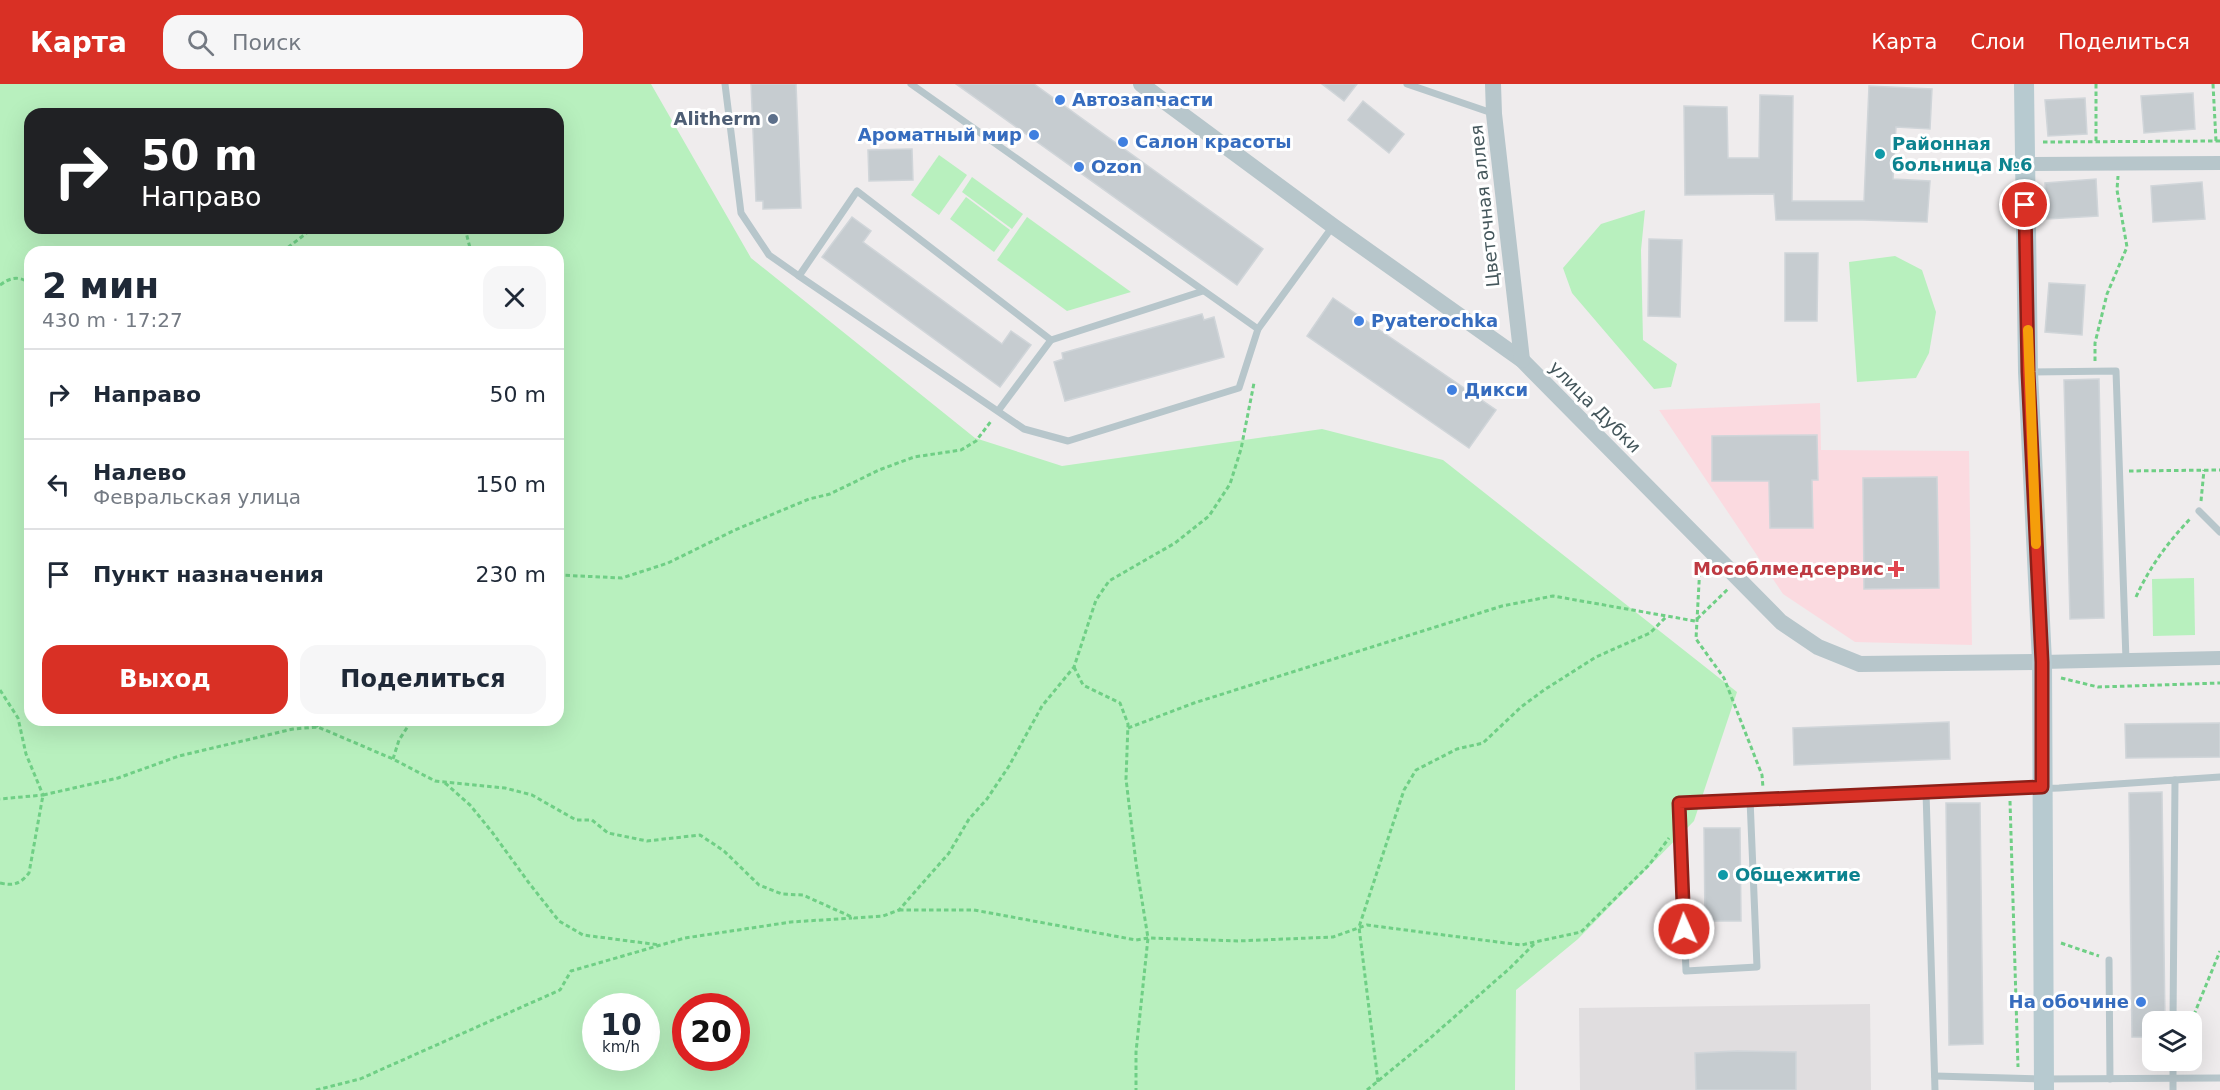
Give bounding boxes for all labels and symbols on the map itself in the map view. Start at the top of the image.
place label: Автозапчасти [1072,89,1213,110]
marker: Автозапчасти [1053,93,1067,107]
place label: Alitherm [673,108,761,129]
marker: Alitherm [766,112,780,126]
place label: Ароматный мир [858,124,1022,145]
street label: Цветочная аллея [1466,124,1503,288]
marker: Ароматный мир [1027,128,1041,142]
place label: Салон красоты [1135,131,1292,152]
place label: Районная больница №6 [1892,133,2032,175]
marker: Салон красоты [1116,135,1130,149]
marker: Районная больница №6 [1873,147,1887,161]
place label: Ozon [1091,156,1142,177]
marker: Ozon [1072,160,1086,174]
pin [1999,179,2050,230]
place label: Pyaterochka [1371,310,1498,331]
marker: Pyaterochka [1352,314,1366,328]
street label: улица Дубки [1545,356,1646,457]
place label: Дикси [1464,379,1528,400]
marker: Дикси [1445,383,1459,397]
place label: Мособлмедсервис [1693,558,1884,579]
marker: Мособлмедсервис [1889,562,1903,576]
place label: Общежитие [1735,864,1861,885]
marker: Общежитие [1716,868,1730,882]
position arrow [1652,897,1716,961]
place label: На обочине [2009,991,2129,1012]
speed limit sign: 20 [672,993,750,1071]
marker: На обочине [2134,995,2148,1009]

